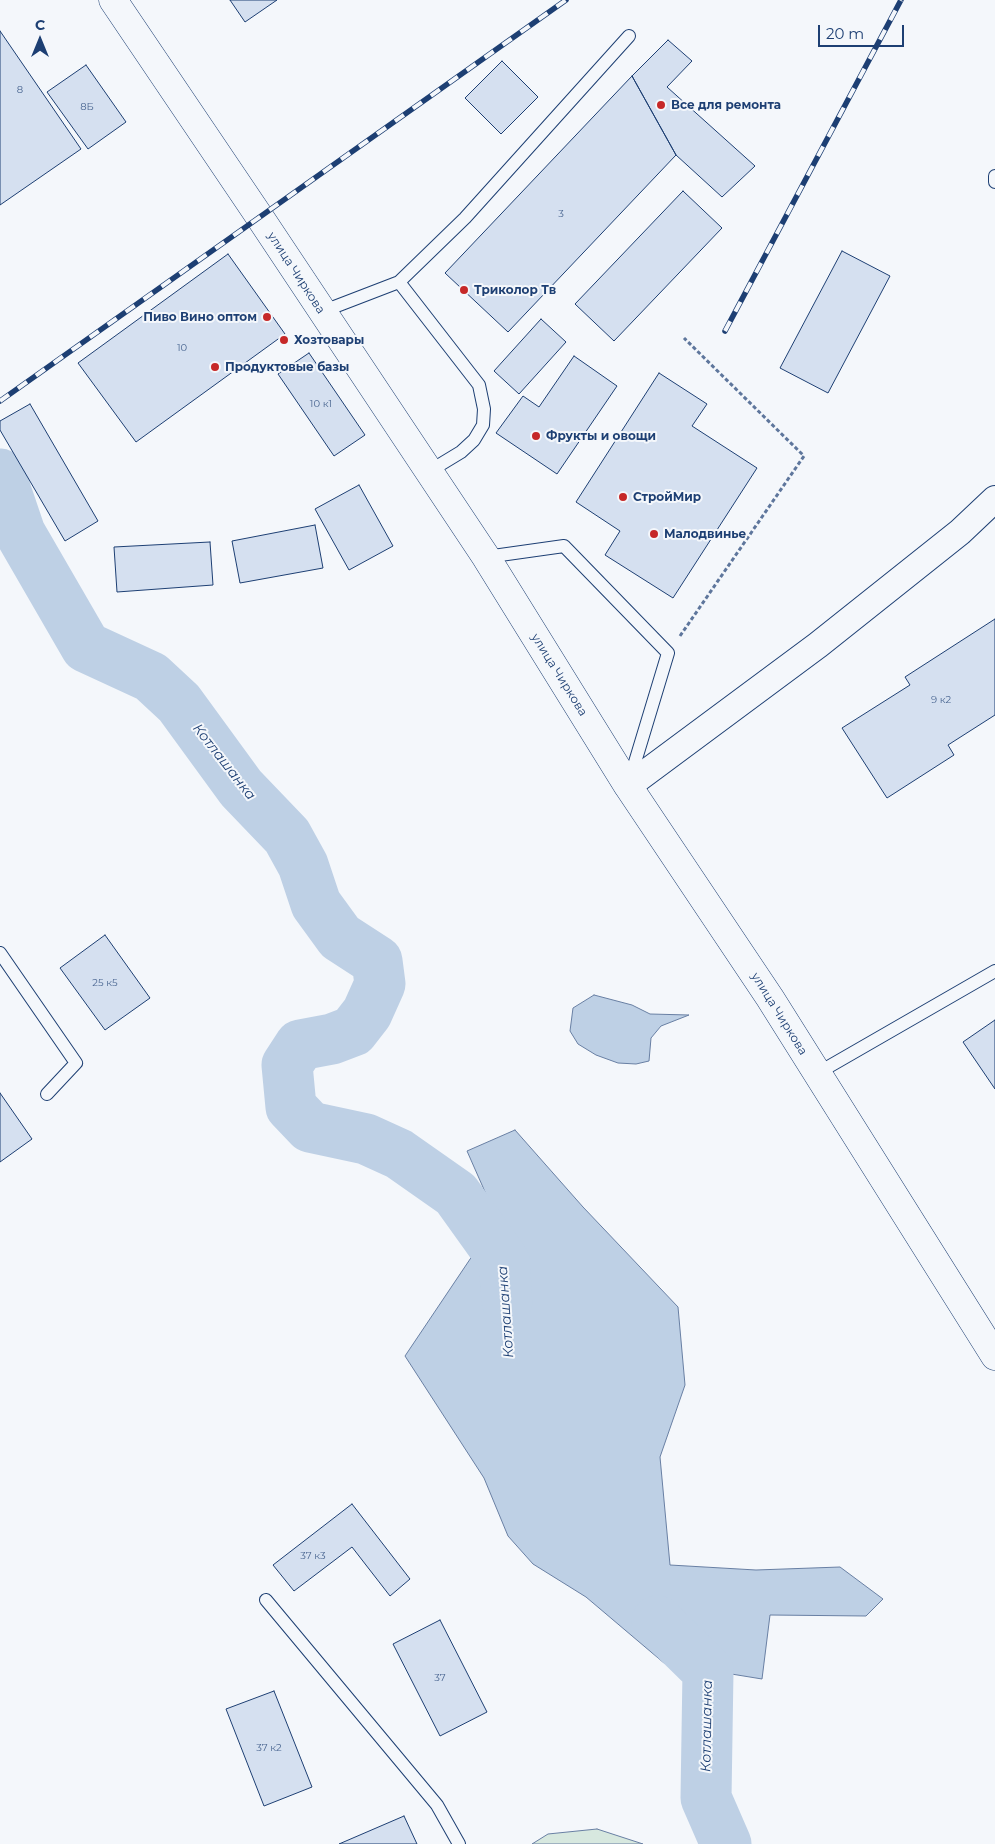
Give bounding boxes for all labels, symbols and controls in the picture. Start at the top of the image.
north arrow [15,15,65,65]
scale bar [820,15,906,47]
text: С [35,16,45,34]
text: 20 m [826,24,864,43]
house number: 8 [17,84,23,96]
place label: Все для ремонта [671,98,781,112]
marker: Все для ремонта [655,99,667,111]
house number: 8Б [80,101,94,113]
house number: 3 [558,208,564,220]
street label: улица Чиркова [264,230,328,316]
place label: Триколор Тв [474,283,556,297]
marker: Триколор Тв [458,284,470,296]
place label: Пиво Вино оптом [143,310,257,324]
marker: Пиво Вино оптом [261,311,273,323]
place label: Хозтовары [294,333,364,347]
marker: Хозтовары [278,334,290,346]
house number: 10 [177,342,187,354]
place label: Продуктовые базы [225,360,349,374]
marker: Продуктовые базы [209,361,221,373]
house number: 10 к1 [310,398,332,410]
place label: Фрукты и овощи [546,429,656,443]
marker: Фрукты и овощи [530,430,542,442]
place label: СтройМир [633,490,701,504]
marker: СтройМир [617,491,629,503]
place label: Малодвинье [664,527,746,541]
marker: Малодвинье [648,528,660,540]
street label: улица Чиркова [528,631,590,719]
house number: 9 к2 [931,694,951,706]
water label: Котлашанка [189,720,259,804]
street label: улица Чиркова [748,970,810,1058]
house number: 25 к5 [92,977,118,989]
water label: Котлашанка [494,1265,518,1359]
house number: 37 к3 [300,1550,326,1562]
house number: 37 [434,1672,446,1684]
water label: Котлашанка [698,1680,716,1772]
house number: 37 к2 [256,1742,282,1754]

